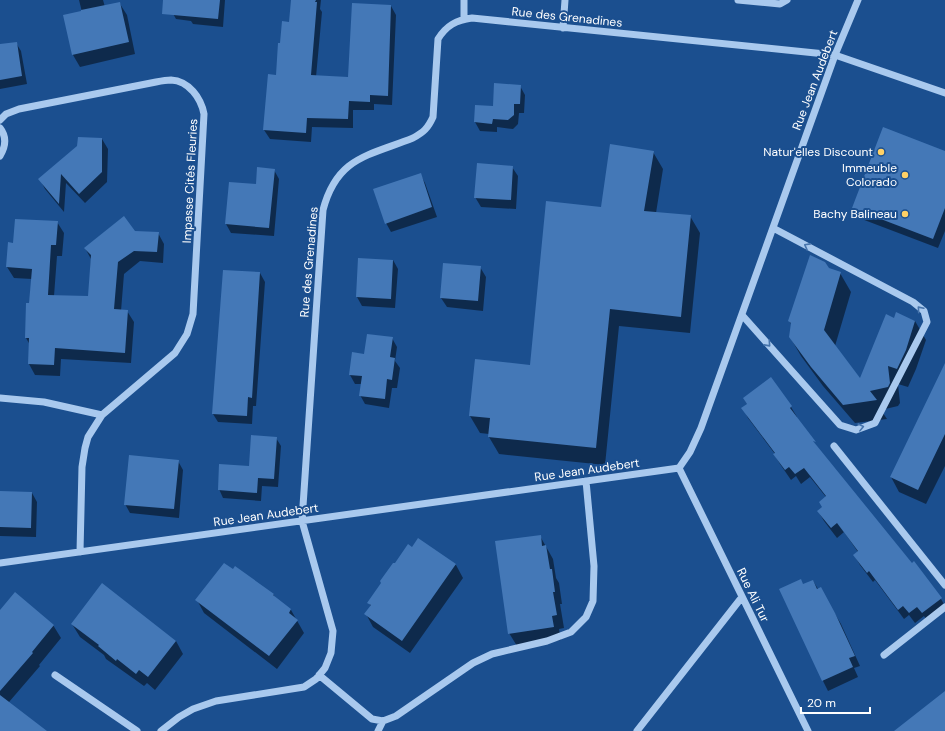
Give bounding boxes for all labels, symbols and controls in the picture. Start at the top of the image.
street label: Rue des Grenadines [511,3,623,31]
street label: Rue Jean Audebert [789,27,842,132]
street label: Impasse Cités Fleuries [179,118,201,244]
place label: Natur'elles Discount [763,144,873,160]
marker: Natur'elles Discount [876,147,886,157]
place label: Immeuble Colorado [842,160,897,190]
marker: Immeuble Colorado [900,170,910,180]
street label: Rue des Grenadines [296,206,322,318]
place label: Bachy Balineau [813,206,897,222]
marker: Bachy Balineau [900,209,910,219]
one-way arrow [804,243,811,251]
one-way arrow [917,306,924,314]
one-way arrow [763,339,771,347]
one-way arrow [857,424,864,432]
street label: Rue Jean Audebert [533,455,641,485]
street label: Rue Jean Audebert [212,500,320,530]
street label: Rue Ali Tur [733,565,773,625]
scale bar [801,689,870,715]
text: 20 m [807,695,836,711]

